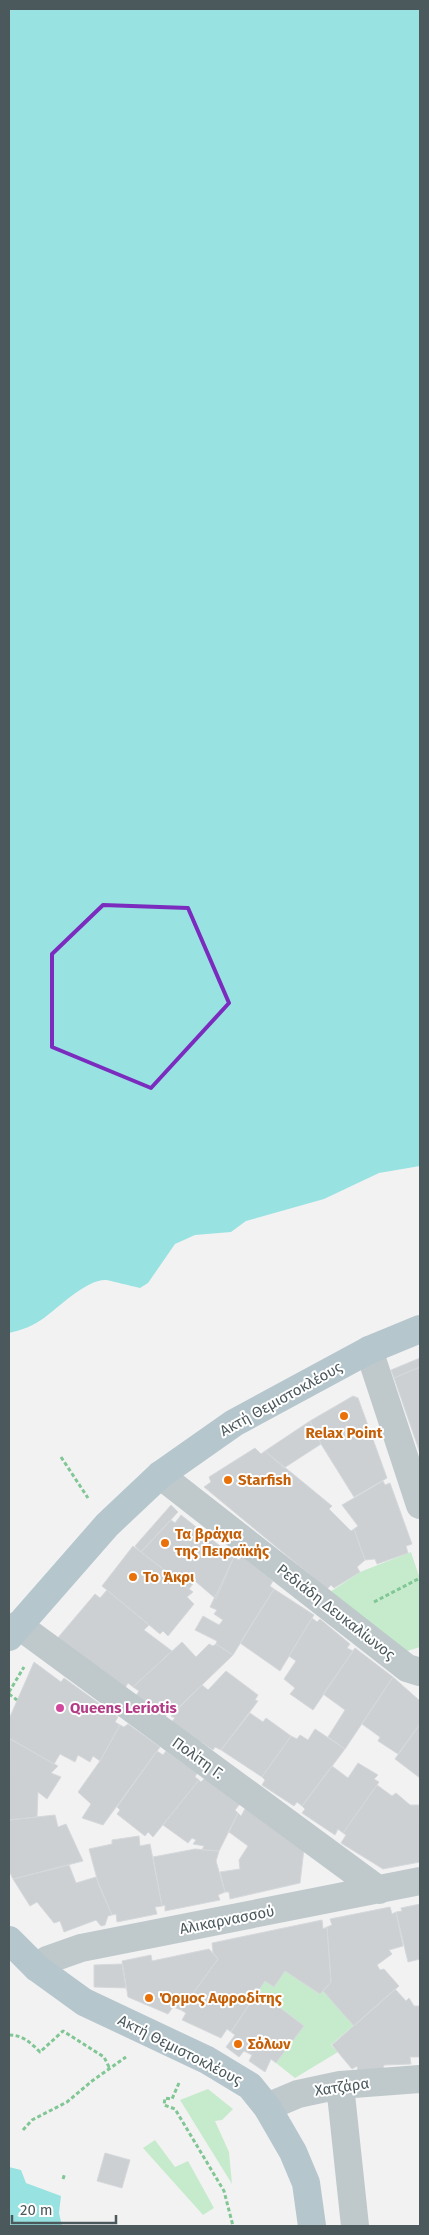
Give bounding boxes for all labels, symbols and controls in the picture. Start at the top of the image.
street label: Ακτή Θεμιστοκλέους [217,1358,345,1440]
marker: Relax Point [338,1410,350,1422]
place label: Relax Point [305,1424,383,1442]
place label: Starfish [238,1471,291,1489]
marker: Starfish [222,1474,234,1486]
place label: Τα βράχια της Πειραϊκής [174,1525,270,1560]
marker: Τα βράχια της Πειραϊκής [159,1537,171,1549]
street label: Ρεδιάδη Δευκαλίωνος [273,1560,399,1664]
place label: Το Άκρι [143,1568,194,1586]
marker: Το Άκρι [127,1571,139,1583]
place label: Queens Leriotis [70,1699,177,1717]
marker: Queens Leriotis [54,1702,66,1714]
street label: Πολίτη Γ. [169,1733,227,1783]
street label: Αλικαρνασσού [178,1902,276,1938]
place label: Όρμος Αφροδίτης [159,1989,283,2007]
marker: Όρμος Αφροδίτης [143,1992,155,2004]
street label: Ακτή Θεμιστοκλέους [115,2011,245,2089]
place label: Σόλων [248,2035,291,2053]
marker: Σόλων [232,2038,244,2050]
street label: Χατζάρα [314,2074,371,2100]
scale bar [12,2192,116,2224]
text: 20 m [20,2201,53,2219]

